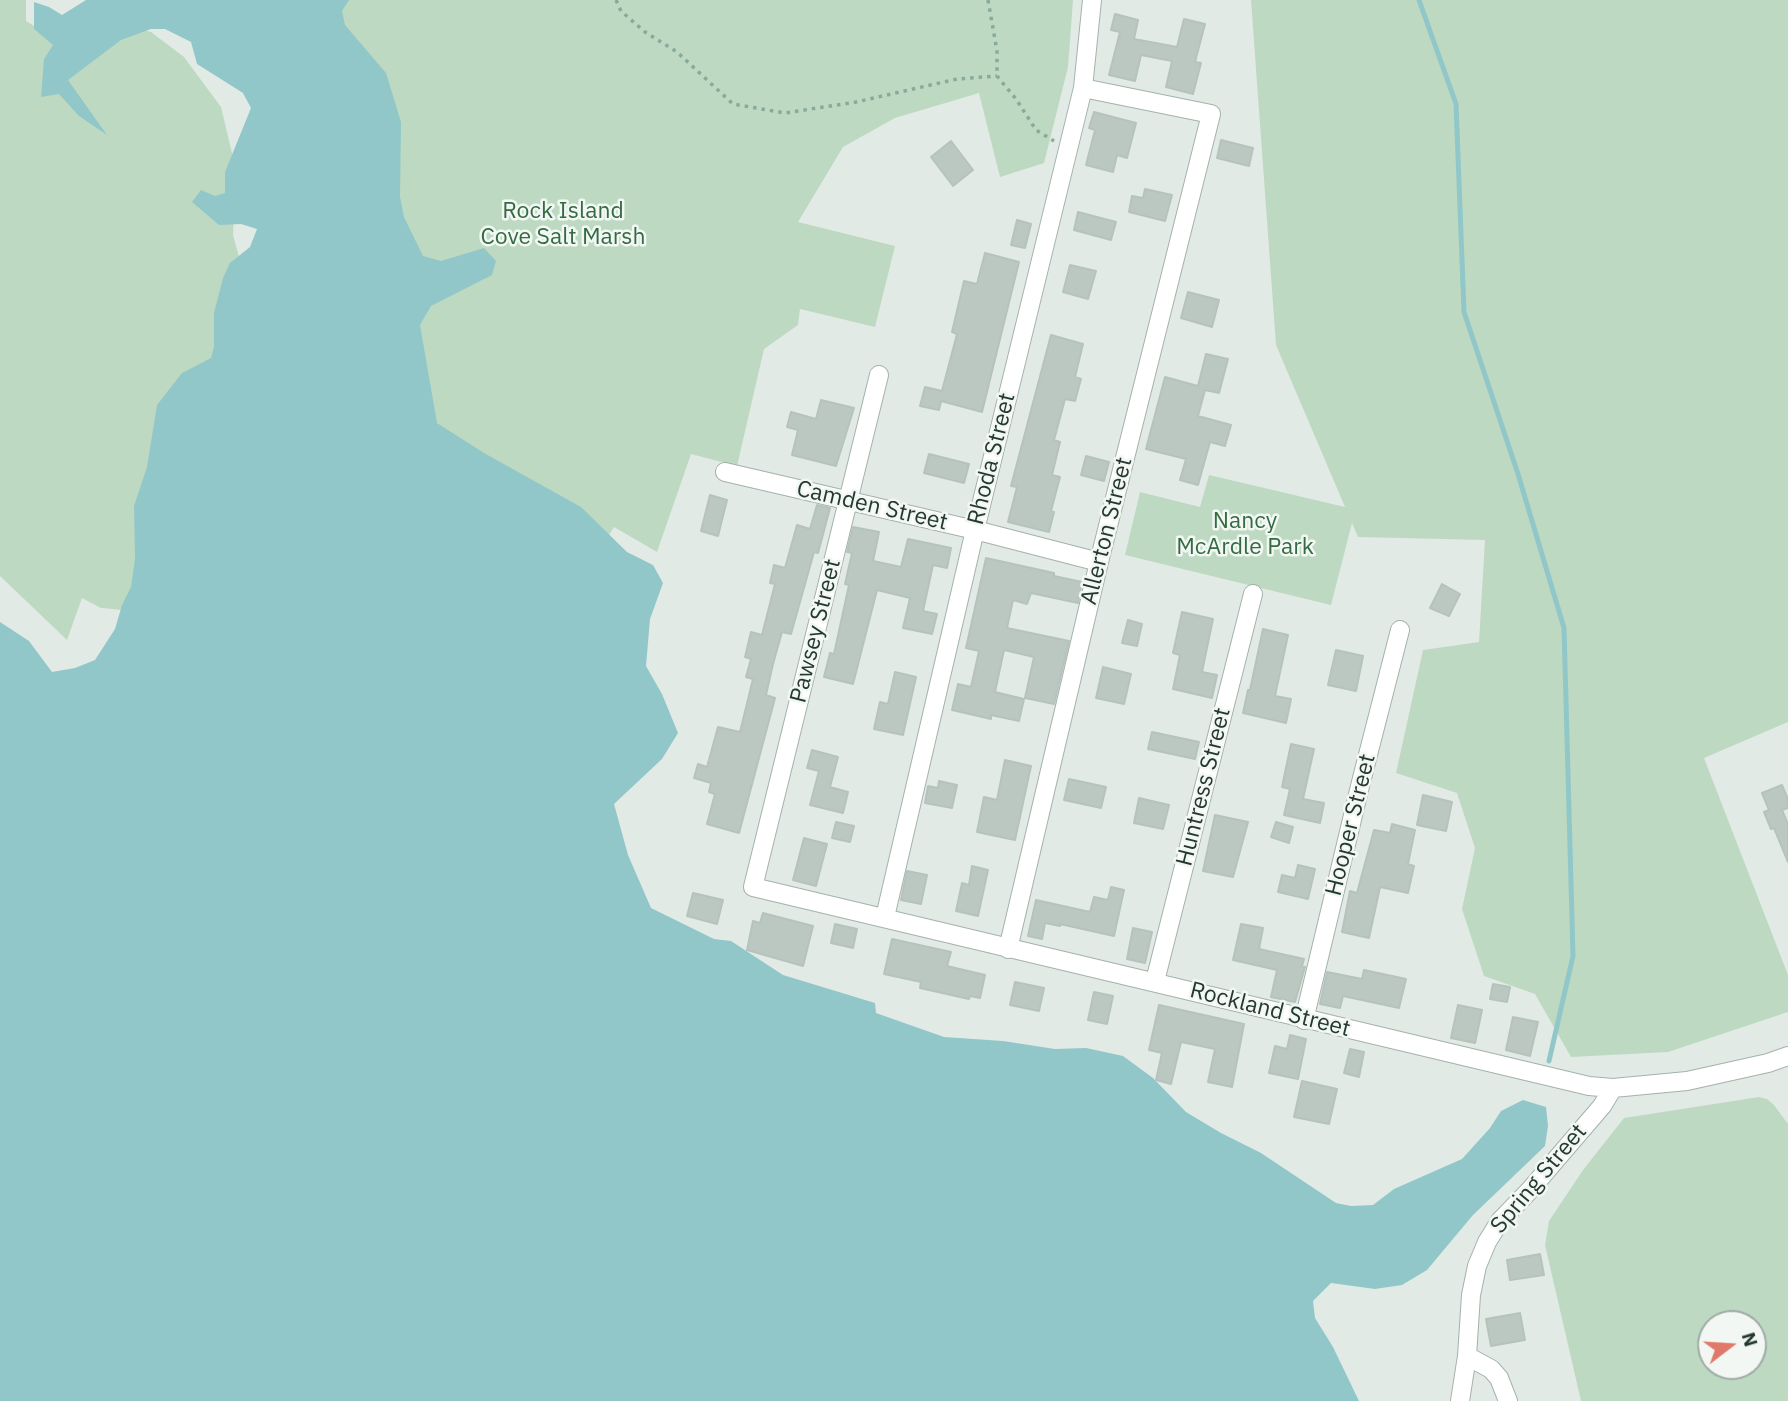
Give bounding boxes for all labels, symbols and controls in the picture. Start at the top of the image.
park label: Rock Island Cove Salt Marsh [480,197,646,251]
street label: Rhoda Street [962,390,1022,528]
street label: Allerton Street [1075,455,1139,607]
street label: Camden Street [794,475,950,537]
park label: Nancy McArdle Park [1176,507,1314,561]
street label: Pawsey Street [785,556,847,706]
street label: Huntress Street [1171,705,1237,869]
street label: Hooper Street [1320,751,1382,899]
street label: Rockland Street [1187,977,1353,1043]
street label: Spring Street [1485,1119,1593,1239]
north arrow [1697,1310,1767,1380]
text: N [1737,1329,1764,1350]

